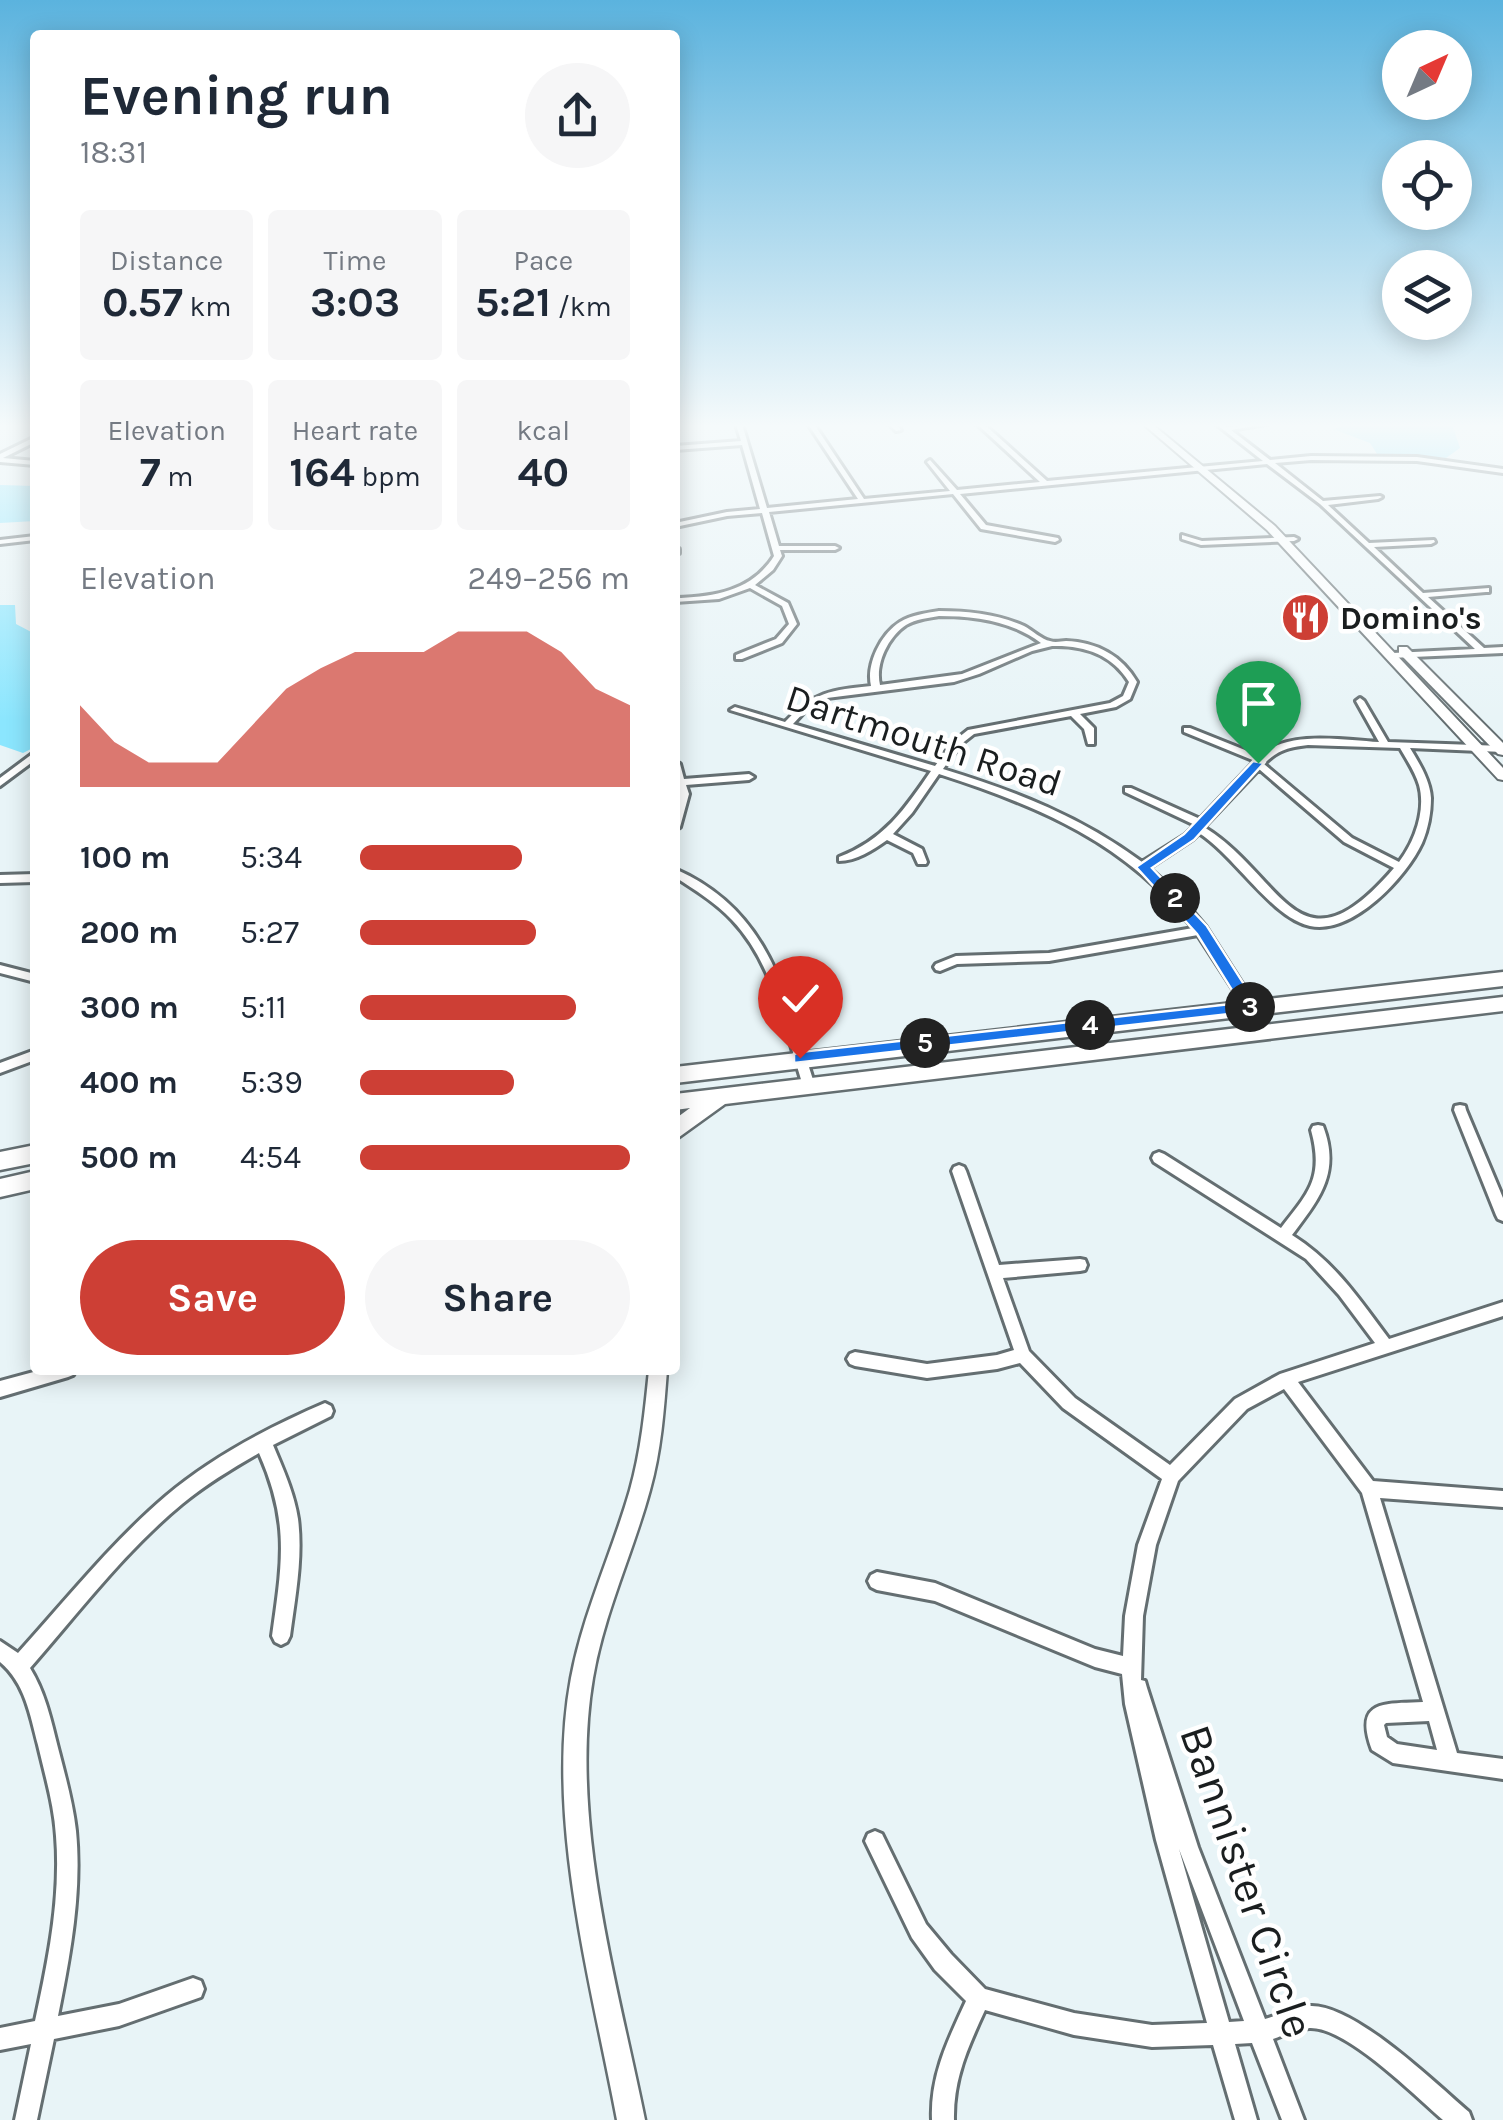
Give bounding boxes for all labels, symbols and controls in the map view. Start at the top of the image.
north arrow [1382,30,1472,120]
map controls [1382,30,1472,340]
button: share [525,63,630,168]
text: Evening run [80,64,393,128]
text: 18:31 [80,134,147,171]
button: locate [1382,140,1472,230]
text: Distance [110,244,223,277]
text: Time [324,244,386,277]
text: Pace [513,244,573,277]
button: layers [1382,250,1472,340]
text: 0.57 [102,277,183,327]
text: 3:03 [310,277,400,327]
text: 5:21 [475,277,551,327]
text: km [183,290,231,323]
text: /km [551,290,612,323]
text: Elevation [107,414,226,447]
text: Heart rate [292,414,418,447]
text: kcal [517,414,570,447]
text: 7 [140,447,161,497]
text: 164 [289,447,355,497]
text: 40 [518,447,569,497]
text: m [161,460,194,493]
text: bpm [355,460,421,493]
text: Elevation [80,560,215,597]
text: 249–256 m [467,560,630,597]
restaurant icon: Domino's [1279,592,1331,644]
place label: Domino's [1340,600,1482,637]
pin [1216,661,1301,764]
street label: Dartmouth Road [780,675,1067,806]
icon: arrive [1231,676,1286,731]
text: 100 m [80,839,170,876]
text: 5:34 [240,839,302,876]
pin: 2 [1150,873,1200,923]
text: 2 [1167,881,1183,914]
text: 200 m [80,914,178,951]
text: 5:27 [240,914,299,951]
pin [758,956,843,1059]
icon: check [773,971,828,1026]
pin: 3 [1225,982,1275,1032]
text: 300 m [80,989,179,1026]
text: 5:11 [240,989,287,1026]
text: 3 [1241,990,1259,1023]
pin: 4 [1065,1000,1115,1050]
text: 4 [1082,1008,1098,1041]
pin: 5 [900,1018,950,1068]
text: 5 [917,1026,933,1059]
text: 400 m [80,1064,178,1101]
text: 5:39 [240,1064,303,1101]
text: 500 m [80,1139,178,1176]
text: 4:54 [240,1139,301,1176]
button: Save [80,1240,345,1355]
button: Share [365,1240,630,1355]
street label: Bannister Circle [1169,1718,1325,2045]

